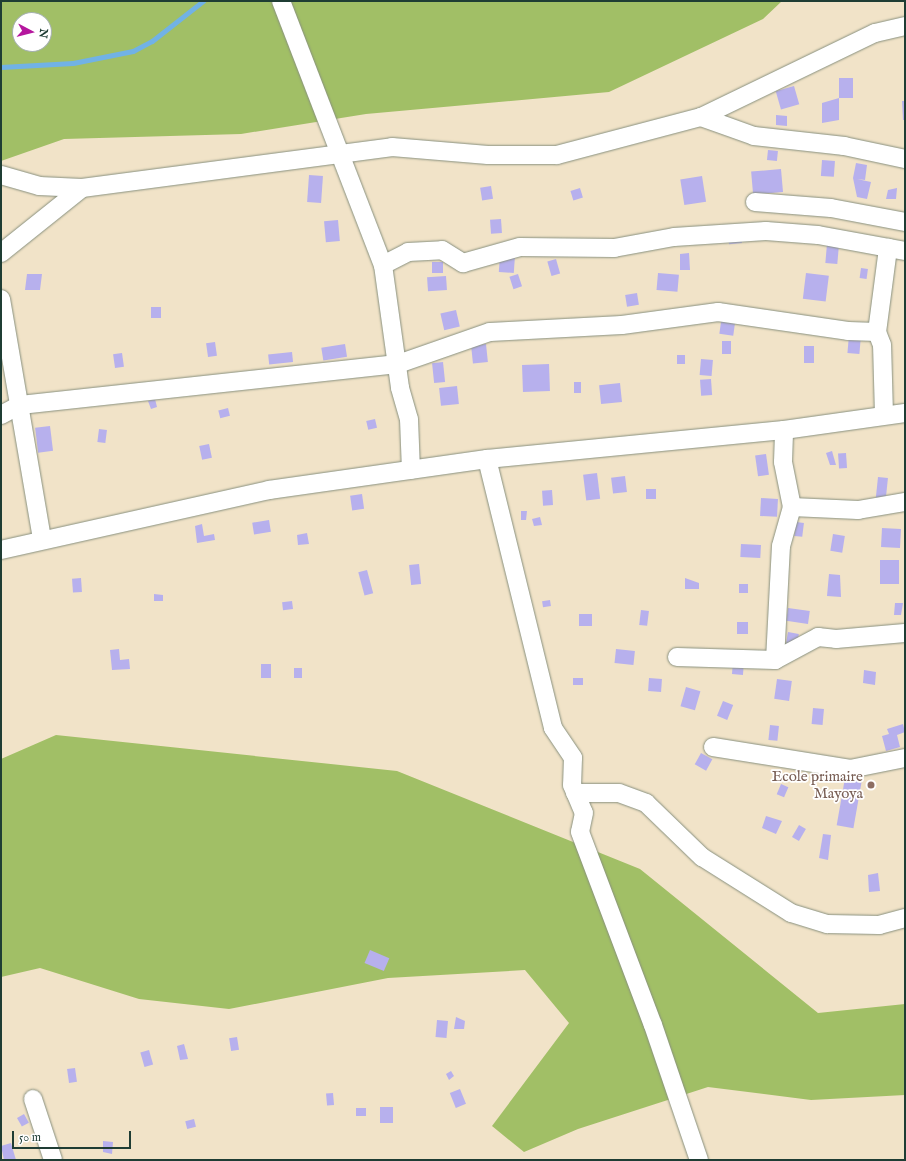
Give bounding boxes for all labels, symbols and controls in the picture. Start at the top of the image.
north arrow [12,12,52,52]
text: N [35,28,50,39]
place label: Ecole primaire Mayoya [772,767,863,802]
marker: Ecole primaire Mayoya [866,780,876,790]
scale bar [14,1123,133,1149]
text: 50 m [19,1130,41,1145]

